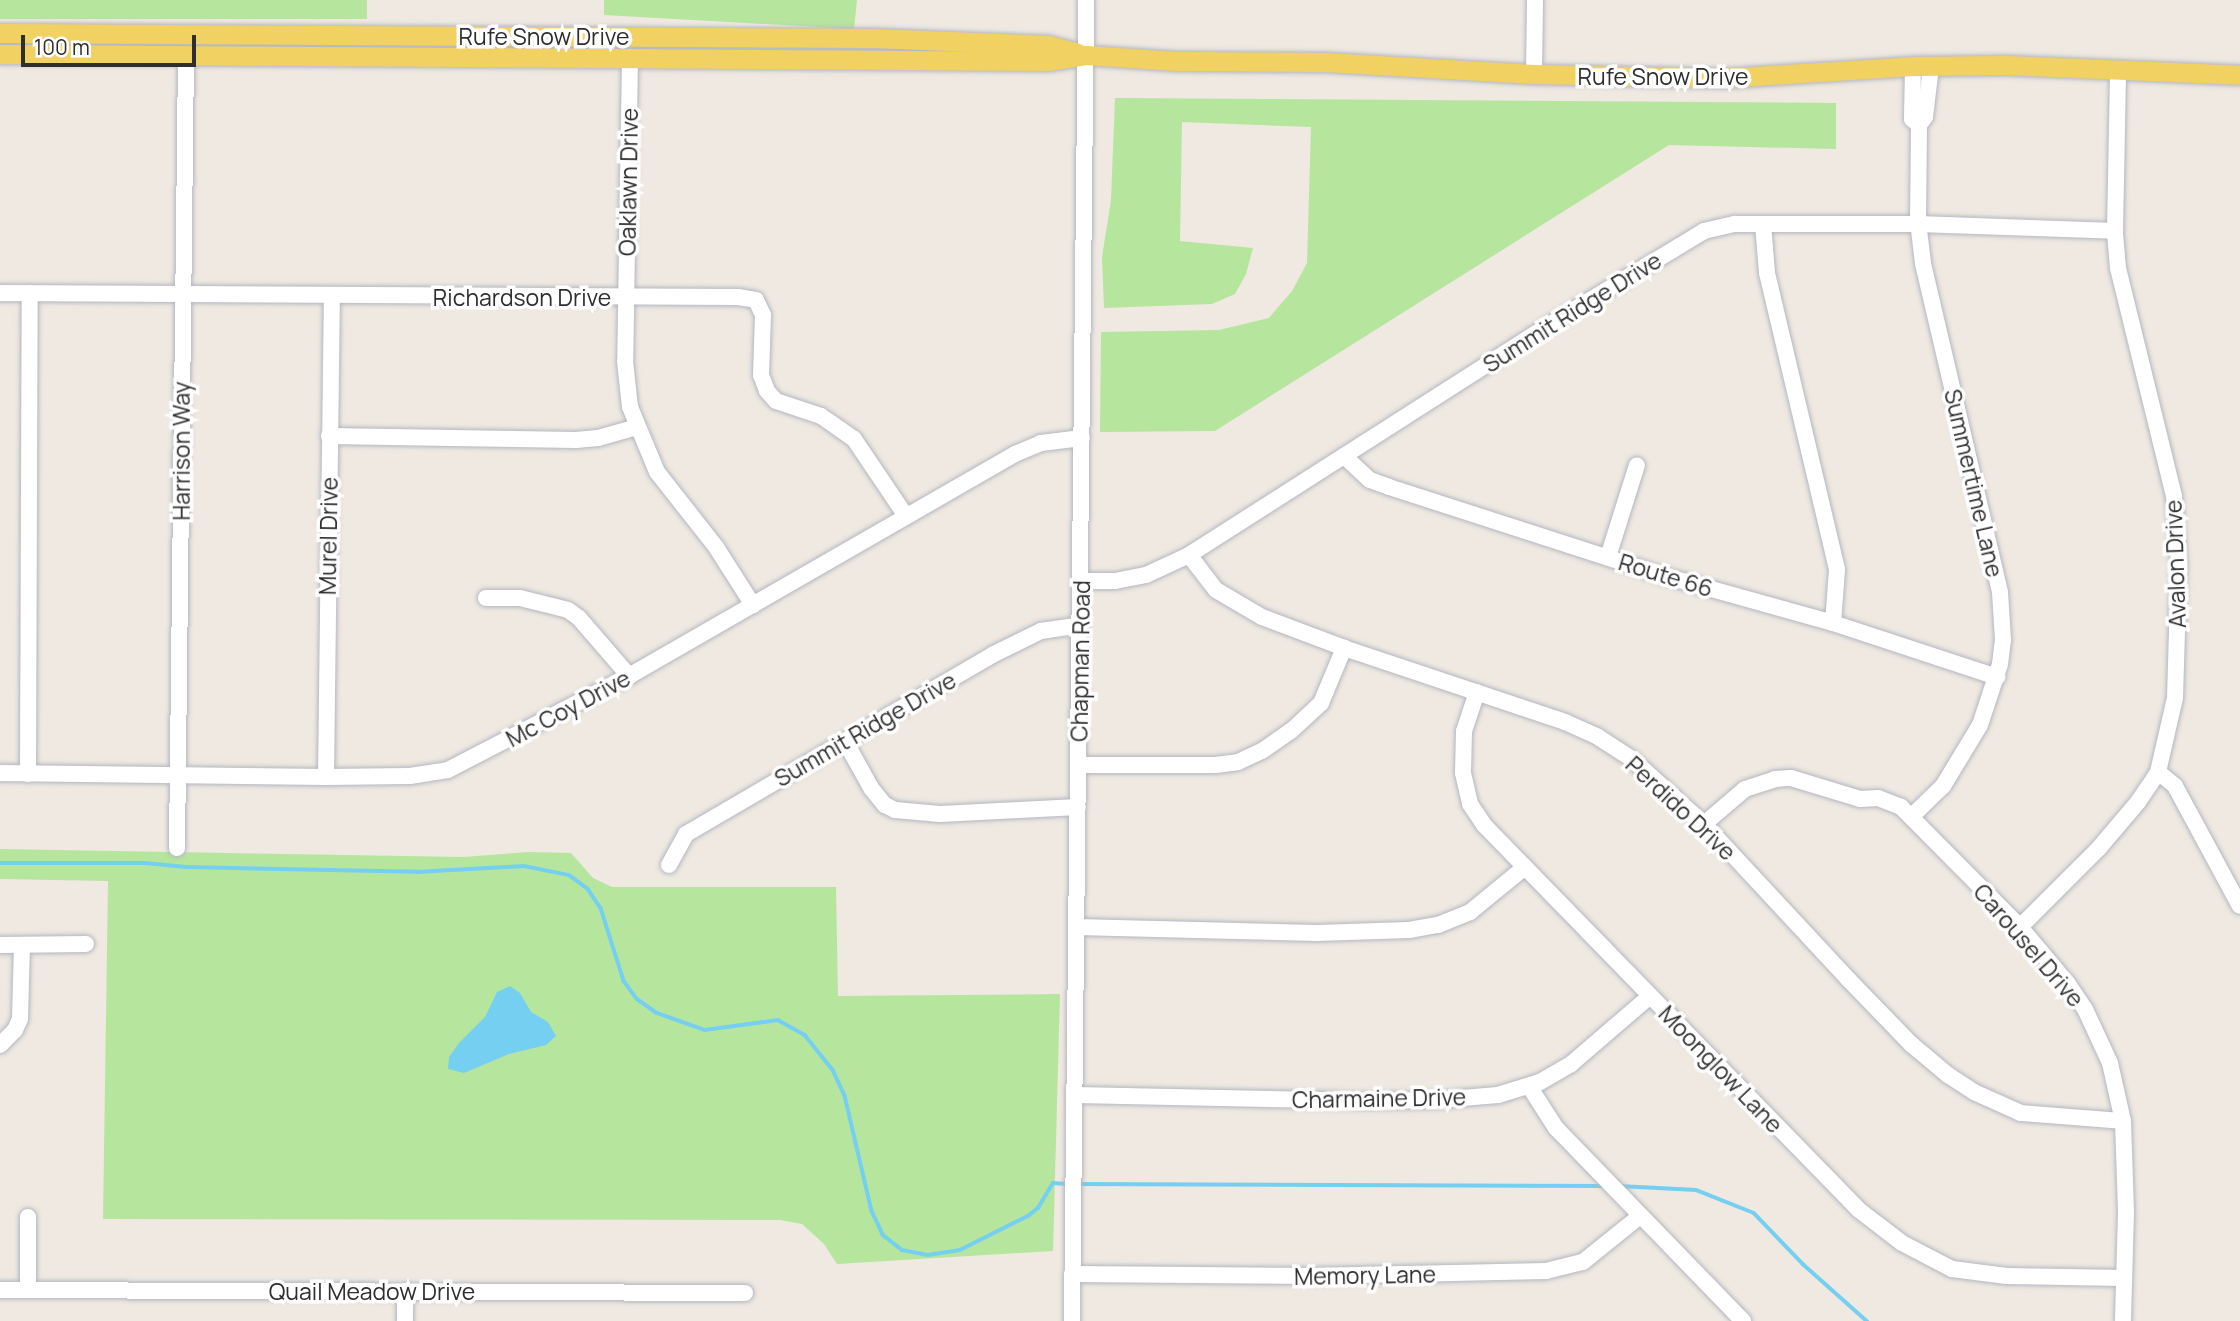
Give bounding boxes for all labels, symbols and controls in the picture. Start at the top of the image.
scale bar [24,21,200,65]
street label: Rufe Snow Drive [459,22,629,50]
text: 100 m [34,33,90,61]
street label: Rufe Snow Drive [1578,62,1748,90]
street label: Oaklawn Drive [613,108,643,256]
street label: Summit Ridge Drive [1478,246,1666,378]
street label: Richardson Drive [433,283,611,311]
street label: Harrison Way [167,381,195,521]
street label: Summertime Lane [1939,386,2009,580]
street label: Murel Drive [313,477,343,595]
street label: Avalon Drive [2159,499,2191,629]
street label: Route 66 [1616,548,1716,602]
street label: Chapman Road [1065,580,1095,742]
street label: Mc Coy Drive [501,664,635,752]
street label: Summit Ridge Drive [769,666,961,792]
street label: Perdido Drive [1620,750,1742,866]
street label: Carousel Drive [1968,878,2090,1012]
street label: Moonglow Lane [1653,1000,1789,1138]
street label: Charmaine Drive [1292,1083,1466,1113]
street label: Memory Lane [1294,1260,1436,1290]
street label: Quail Meadow Drive [269,1277,475,1305]

